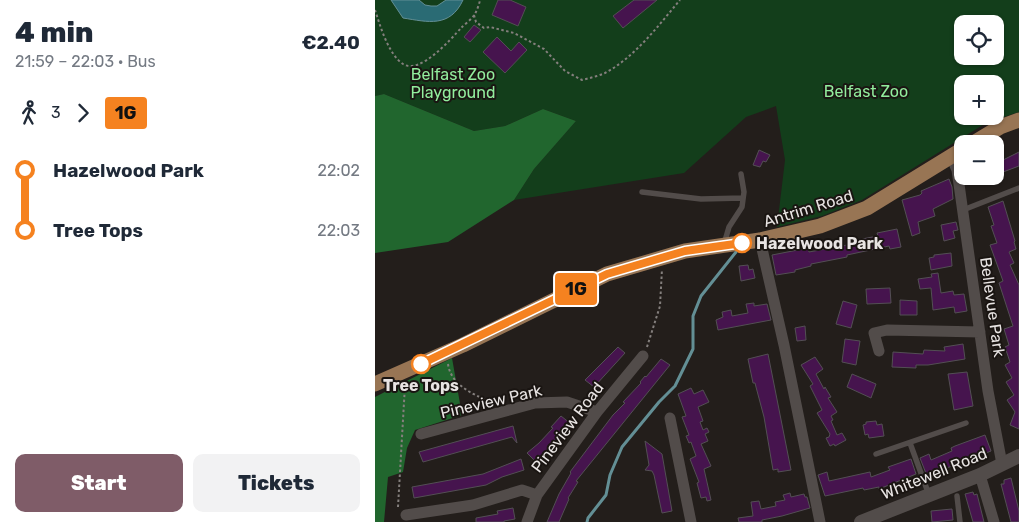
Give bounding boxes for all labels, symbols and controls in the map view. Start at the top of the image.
map controls [954,15,1004,185]
button: locate [954,15,1004,65]
text: 4 min [15,16,93,49]
text: €2.40 [302,31,360,54]
text: 21:59 – 22:03 · Bus [15,52,156,71]
park label: Belfast Zoo Playground [411,65,495,102]
button: + [954,75,1004,125]
park label: Belfast Zoo [824,82,908,101]
icon: walk [15,99,43,127]
icon: forward [69,99,97,127]
text: 1G [115,102,137,124]
text: 3 [51,103,61,122]
button: − [954,135,1004,185]
text: Hazelwood Park [53,159,204,182]
text: 22:02 [318,161,360,180]
street label: Antrim Road [761,186,855,231]
text: Tree Tops [53,219,143,242]
text: 22:03 [317,221,360,240]
marker: Hazelwood Park [732,233,752,253]
place label: Hazelwood Park [756,234,884,253]
street label: Bellevue Park [976,256,1009,359]
line badge: 1G [553,273,599,305]
text: 1G [565,278,587,300]
marker: Tree Tops [411,354,431,374]
place label: Tree Tops [383,376,459,395]
street label: Pineview Road [527,378,608,476]
street label: Pineview Park [438,380,544,422]
street label: Whitewell Road [878,444,990,503]
button: Start [15,454,183,512]
button: Tickets [193,454,360,512]

